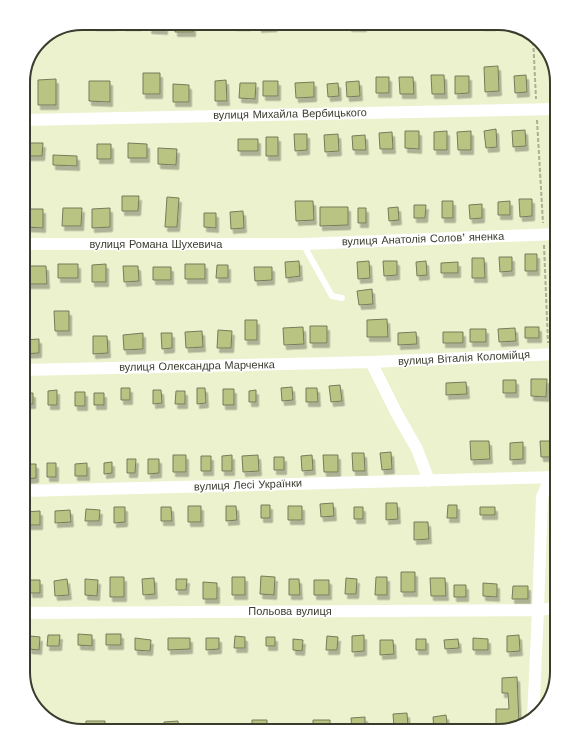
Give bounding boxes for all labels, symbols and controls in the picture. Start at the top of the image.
street label: вулиця Михайла Вербицького [213,106,367,122]
street label: вулиця Анатолія Соловʼяненка [342,230,505,248]
street label: вулиця Романа Шухевича [90,238,223,251]
street label: вулиця Віталія Коломійця [398,348,530,368]
street label: вулиця Олександра Марченка [119,358,276,374]
street label: вулиця Лесі Українки [194,477,302,493]
street label: Польова вулиця [248,605,332,618]

